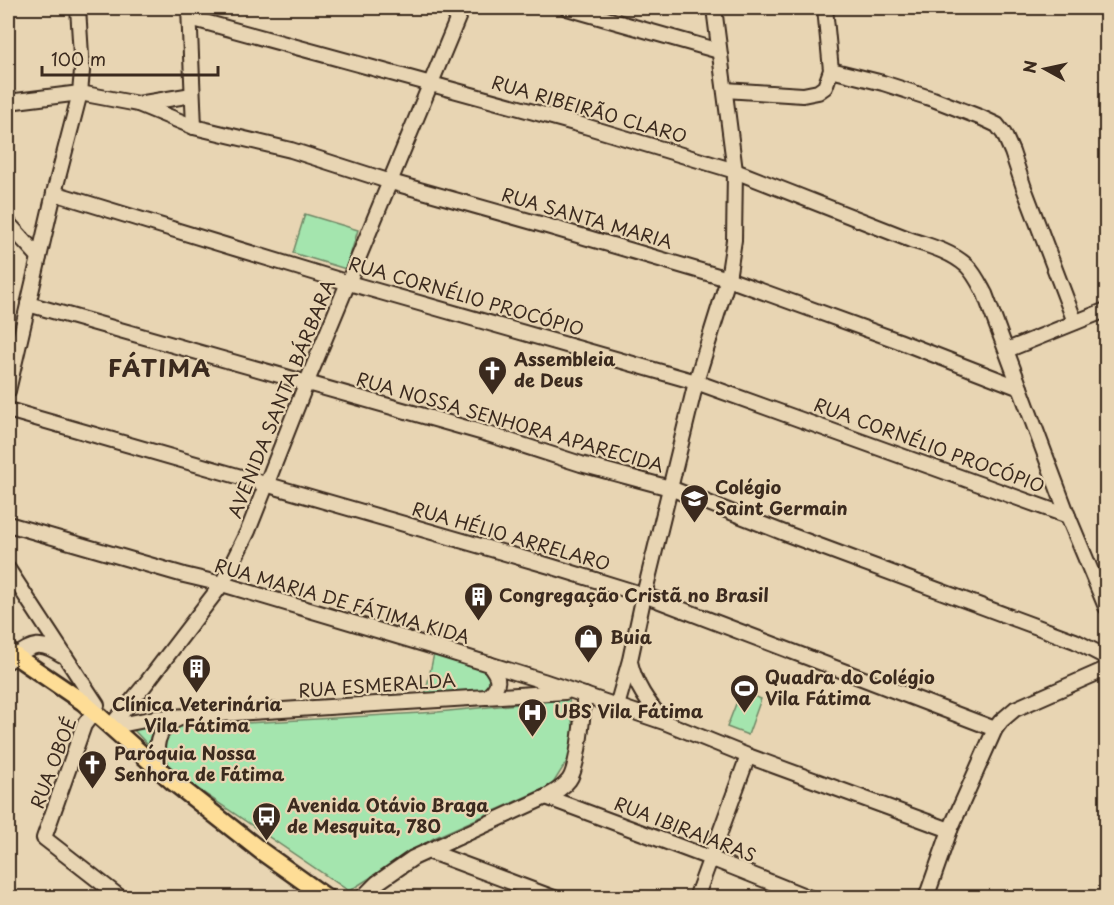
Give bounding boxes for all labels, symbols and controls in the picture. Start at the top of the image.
scale bar [42,39,218,77]
north arrow [1015,39,1075,99]
text: 100 m [51,45,106,72]
text: N [1016,59,1042,75]
street label: RUA RIBEIRÃO CLARO [489,68,690,149]
street label: RUA SANTA MARIA [499,180,676,255]
street label: RUA CORNÉLIO PROCÓPIO [346,249,587,342]
street label: AVENIDA SANTA BÁRBARA [220,275,341,522]
place label: Assembleia de Deus [513,345,616,393]
district label: FÁTIMA [108,349,212,385]
church icon: Assembleia de Deus [477,354,509,396]
street label: RUA NOSSA SENHORA APARECIDA [353,365,668,479]
street label: RUA CORNÉLIO PROCÓPIO [810,390,1049,499]
place label: Colégio Saint Germain [715,473,848,521]
school or university icon: Colégio Saint Germain [678,482,710,524]
street label: RUA HÉLIO ARRELARO [409,494,614,577]
street label: RUA MARIA DE FÁTIMA KIDA [212,551,473,650]
building icon: Congregação Cristã no Brasil [462,580,494,622]
place label: Congregação Cristã no Brasil [499,581,769,608]
shop icon: Buia [573,622,605,664]
place label: Buia [610,623,653,650]
building icon: Clínica Veterinária Vila Fátima [181,652,213,694]
place label: Quadra do Colégio Vila Fátima [765,663,935,711]
street label: RUA ESMERALDA [297,666,457,703]
sports icon: Quadra do Colégio Vila Fátima [728,672,760,714]
place label: Clínica Veterinária Vila Fátima [112,690,282,738]
hospital icon: UBS Vila Fátima [517,696,549,738]
place label: UBS Vila Fátima [554,697,704,724]
street label: RUA OBOÉ [23,713,82,812]
place label: Paróquia Nossa Senhora de Fátima [114,739,285,787]
church icon: Paróquia Nossa Senhora de Fátima [77,748,109,790]
street label: RUA IBIRAIARAS [611,789,761,868]
place label: Avenida Otávio Braga de Mesquita, 780 [286,791,489,839]
bus stop icon: Avenida Otávio Braga de Mesquita, 780 [250,800,282,842]

